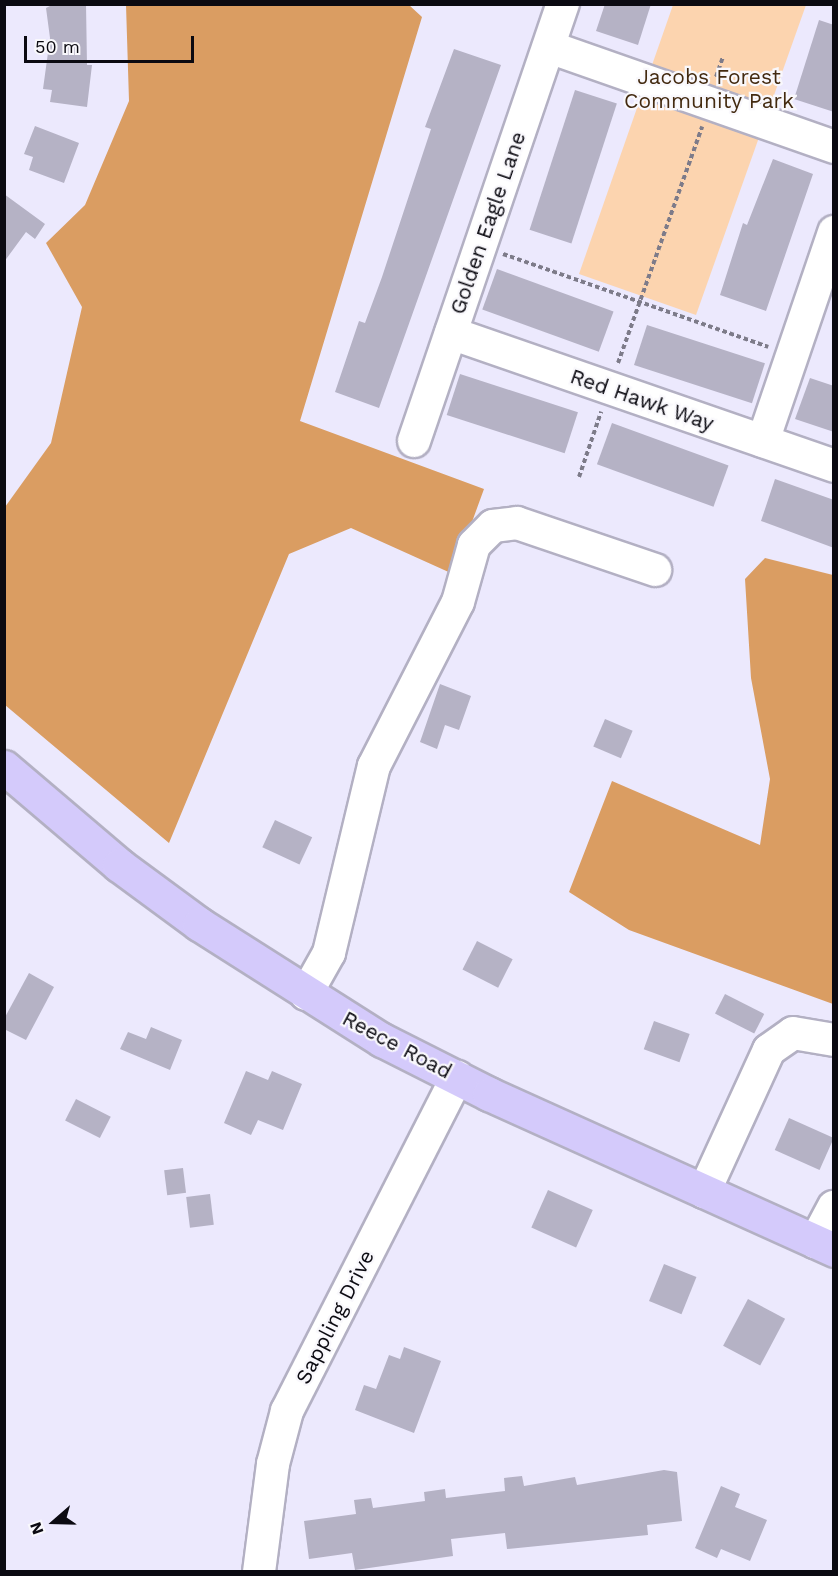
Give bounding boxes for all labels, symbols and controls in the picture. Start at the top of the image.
scale bar [27,24,196,62]
text: 50 m [35,36,80,57]
park label: Jacobs Forest Community Park [624,64,794,114]
street label: Golden Eagle Lane [445,128,531,318]
street label: Red Hawk Way [566,363,718,437]
street label: Reece Road [338,1006,456,1084]
street label: Sappling Drive [290,1246,380,1388]
north arrow [24,1492,84,1552]
text: N [26,1520,48,1537]

